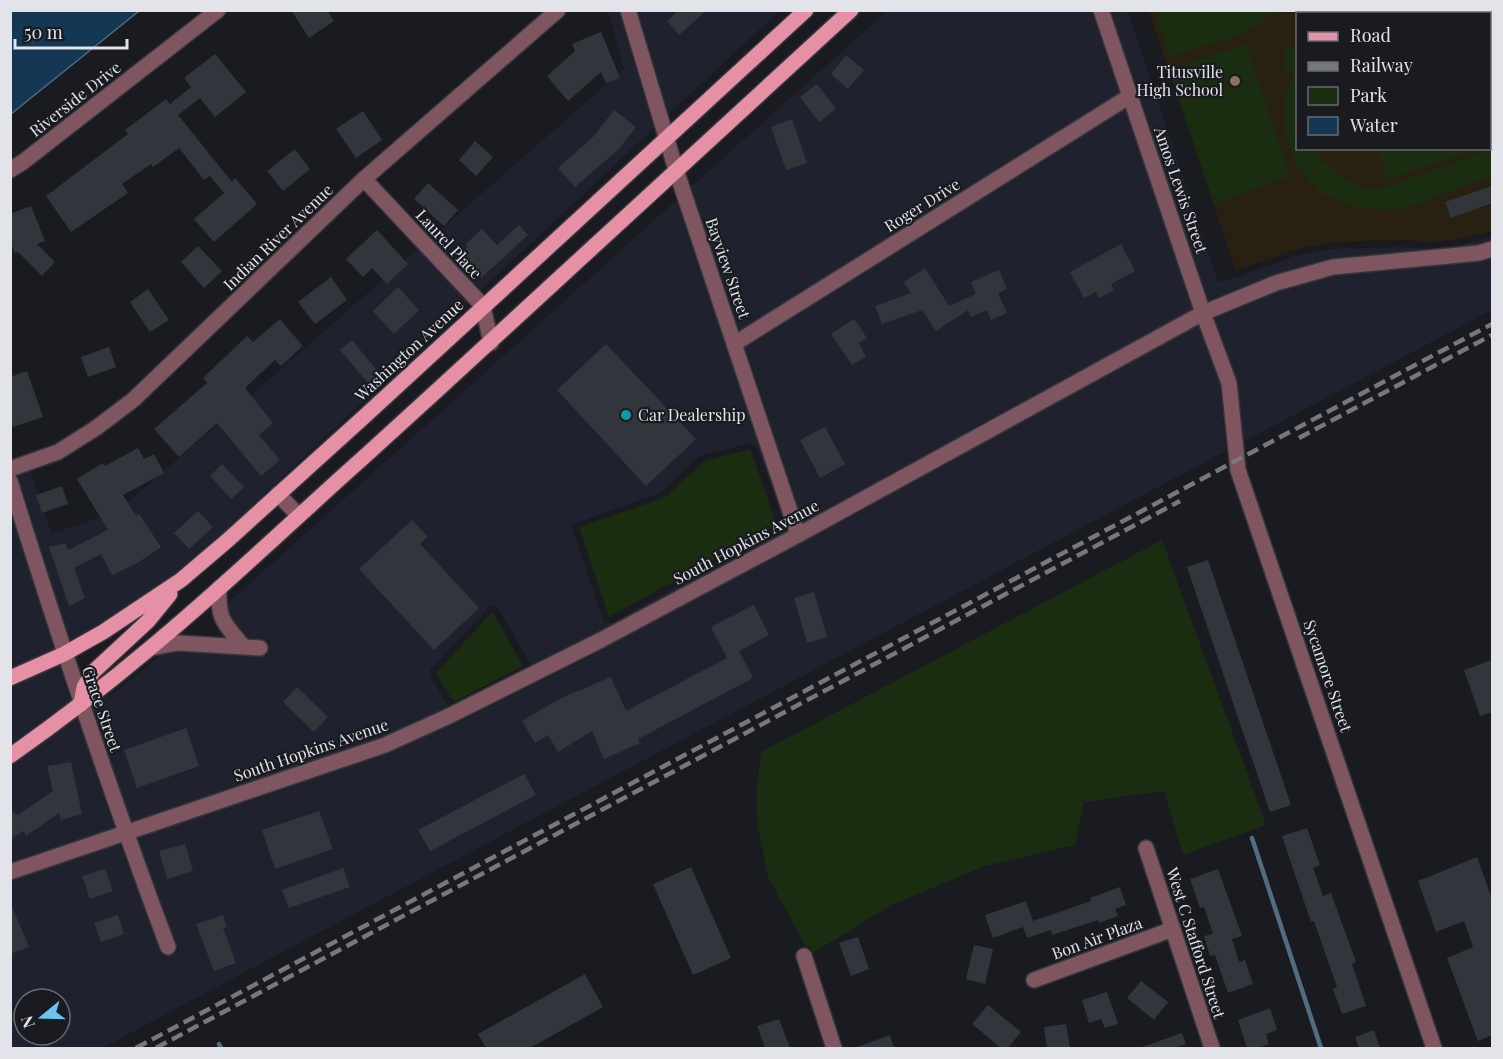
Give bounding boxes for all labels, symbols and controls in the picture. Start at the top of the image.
scale bar [15,12,128,50]
legend [1296,12,1491,150]
text: 50 m [24,20,63,44]
text: Road [1350,23,1391,47]
text: Railway [1350,53,1413,77]
street label: Riverside Drive [25,56,125,141]
place label: Titusville High School [1137,61,1223,100]
marker: Titusville High School [1228,74,1242,88]
text: Park [1350,83,1387,107]
text: Water [1349,113,1398,137]
street label: Amos Lewis Street [1150,123,1213,256]
street label: Roger Drive [880,173,964,236]
street label: Indian River Avenue [218,179,337,294]
street label: Laurel Place [412,204,487,283]
street label: Bayview Street [701,215,756,321]
street label: Washington Avenue [349,294,467,406]
place label: Car Dealership [638,404,746,425]
marker: Car Dealership [619,408,633,422]
street label: South Hopkins Avenue [669,494,822,589]
street label: Sycamore Street [1299,617,1358,735]
street label: Grace Street [78,663,127,755]
street label: South Hopkins Avenue [231,713,391,786]
street label: West C Stafford Street [1162,864,1231,1021]
street label: Bon Air Plaza [1049,911,1145,964]
north arrow [12,987,72,1047]
text: N [15,1013,39,1031]

